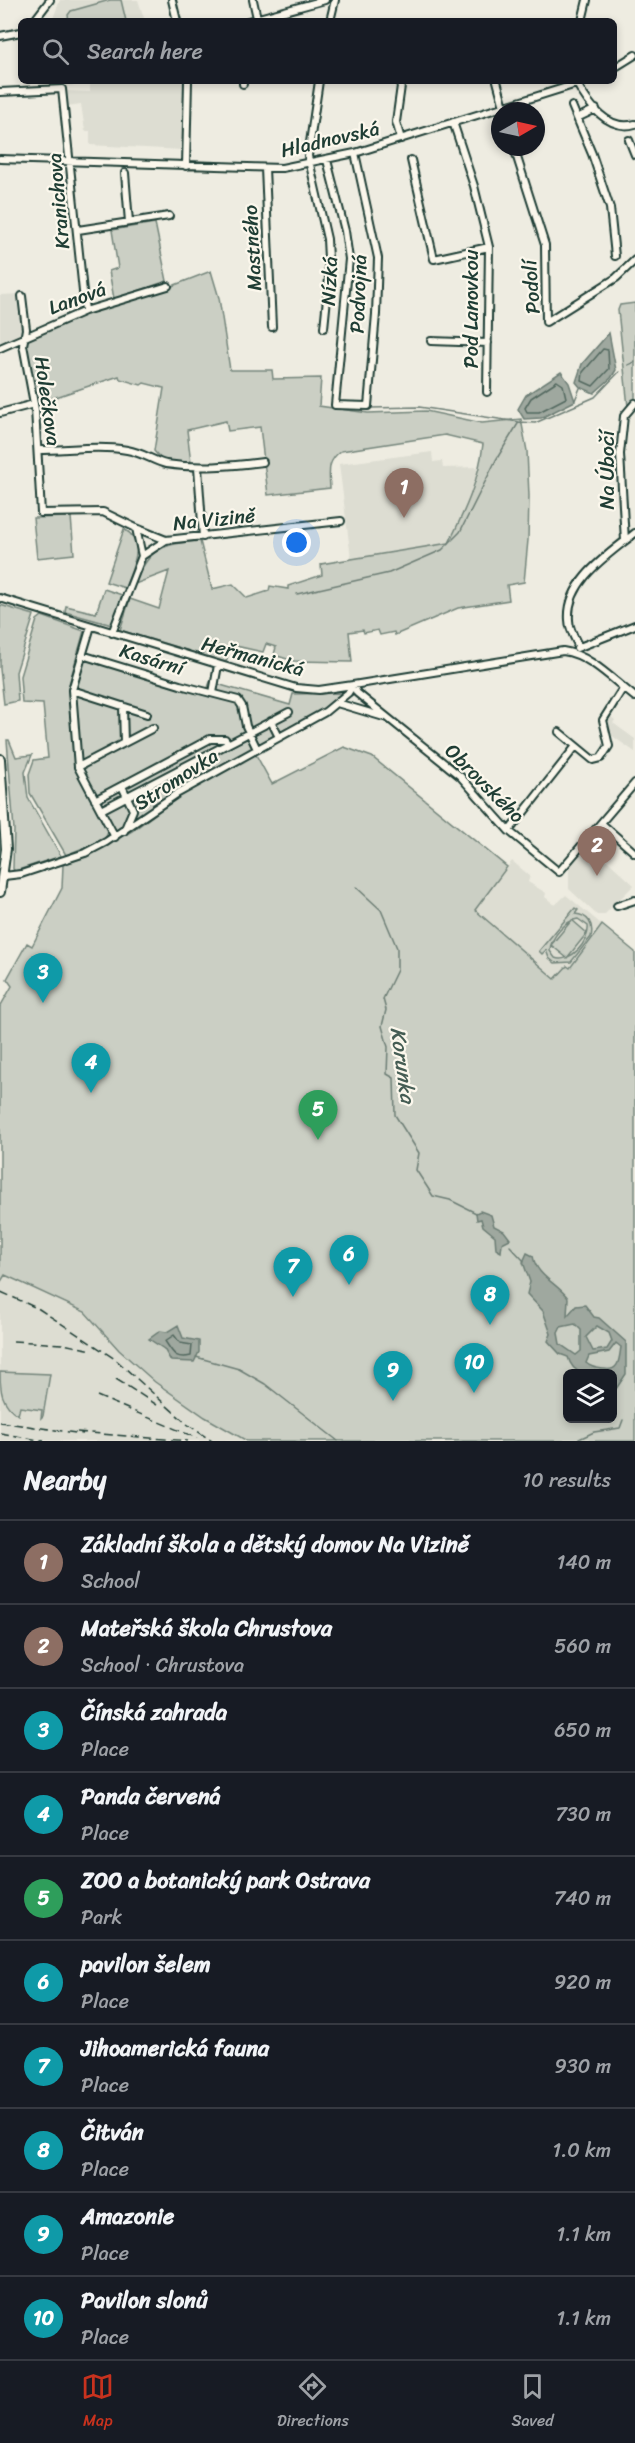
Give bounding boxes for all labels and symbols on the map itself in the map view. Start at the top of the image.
north arrow [491,102,545,156]
street label: Hladnovská [277,111,383,168]
street label: Kranichova [37,151,80,251]
street label: Mastného [233,204,272,292]
street label: Pod Lanovkou [454,249,489,368]
street label: Podvojná [340,254,377,334]
street label: Nízká [311,255,348,307]
street label: Podolí [512,256,551,315]
street label: Lanová [43,272,111,325]
street label: Holečkova [24,354,71,448]
street label: Na Úbočí [590,428,625,509]
pin: 1 [384,468,424,518]
street label: Na Vizině [171,498,259,541]
your location [282,528,311,557]
street label: Heřmanická [198,626,308,687]
street label: Kasární [115,633,191,687]
street label: Obrovského [436,735,533,832]
street label: Stromovka [127,739,226,820]
pin: 2 [578,826,616,876]
pin: 3 [24,954,63,1003]
water label: Korunka [379,1025,427,1108]
pin: 4 [72,1044,110,1093]
pin: 5 [298,1090,338,1140]
pin: 6 [330,1236,368,1285]
pin: 7 [274,1248,312,1297]
pin: 8 [470,1276,510,1325]
pin: 10 [454,1344,494,1393]
pin: 9 [374,1352,412,1401]

